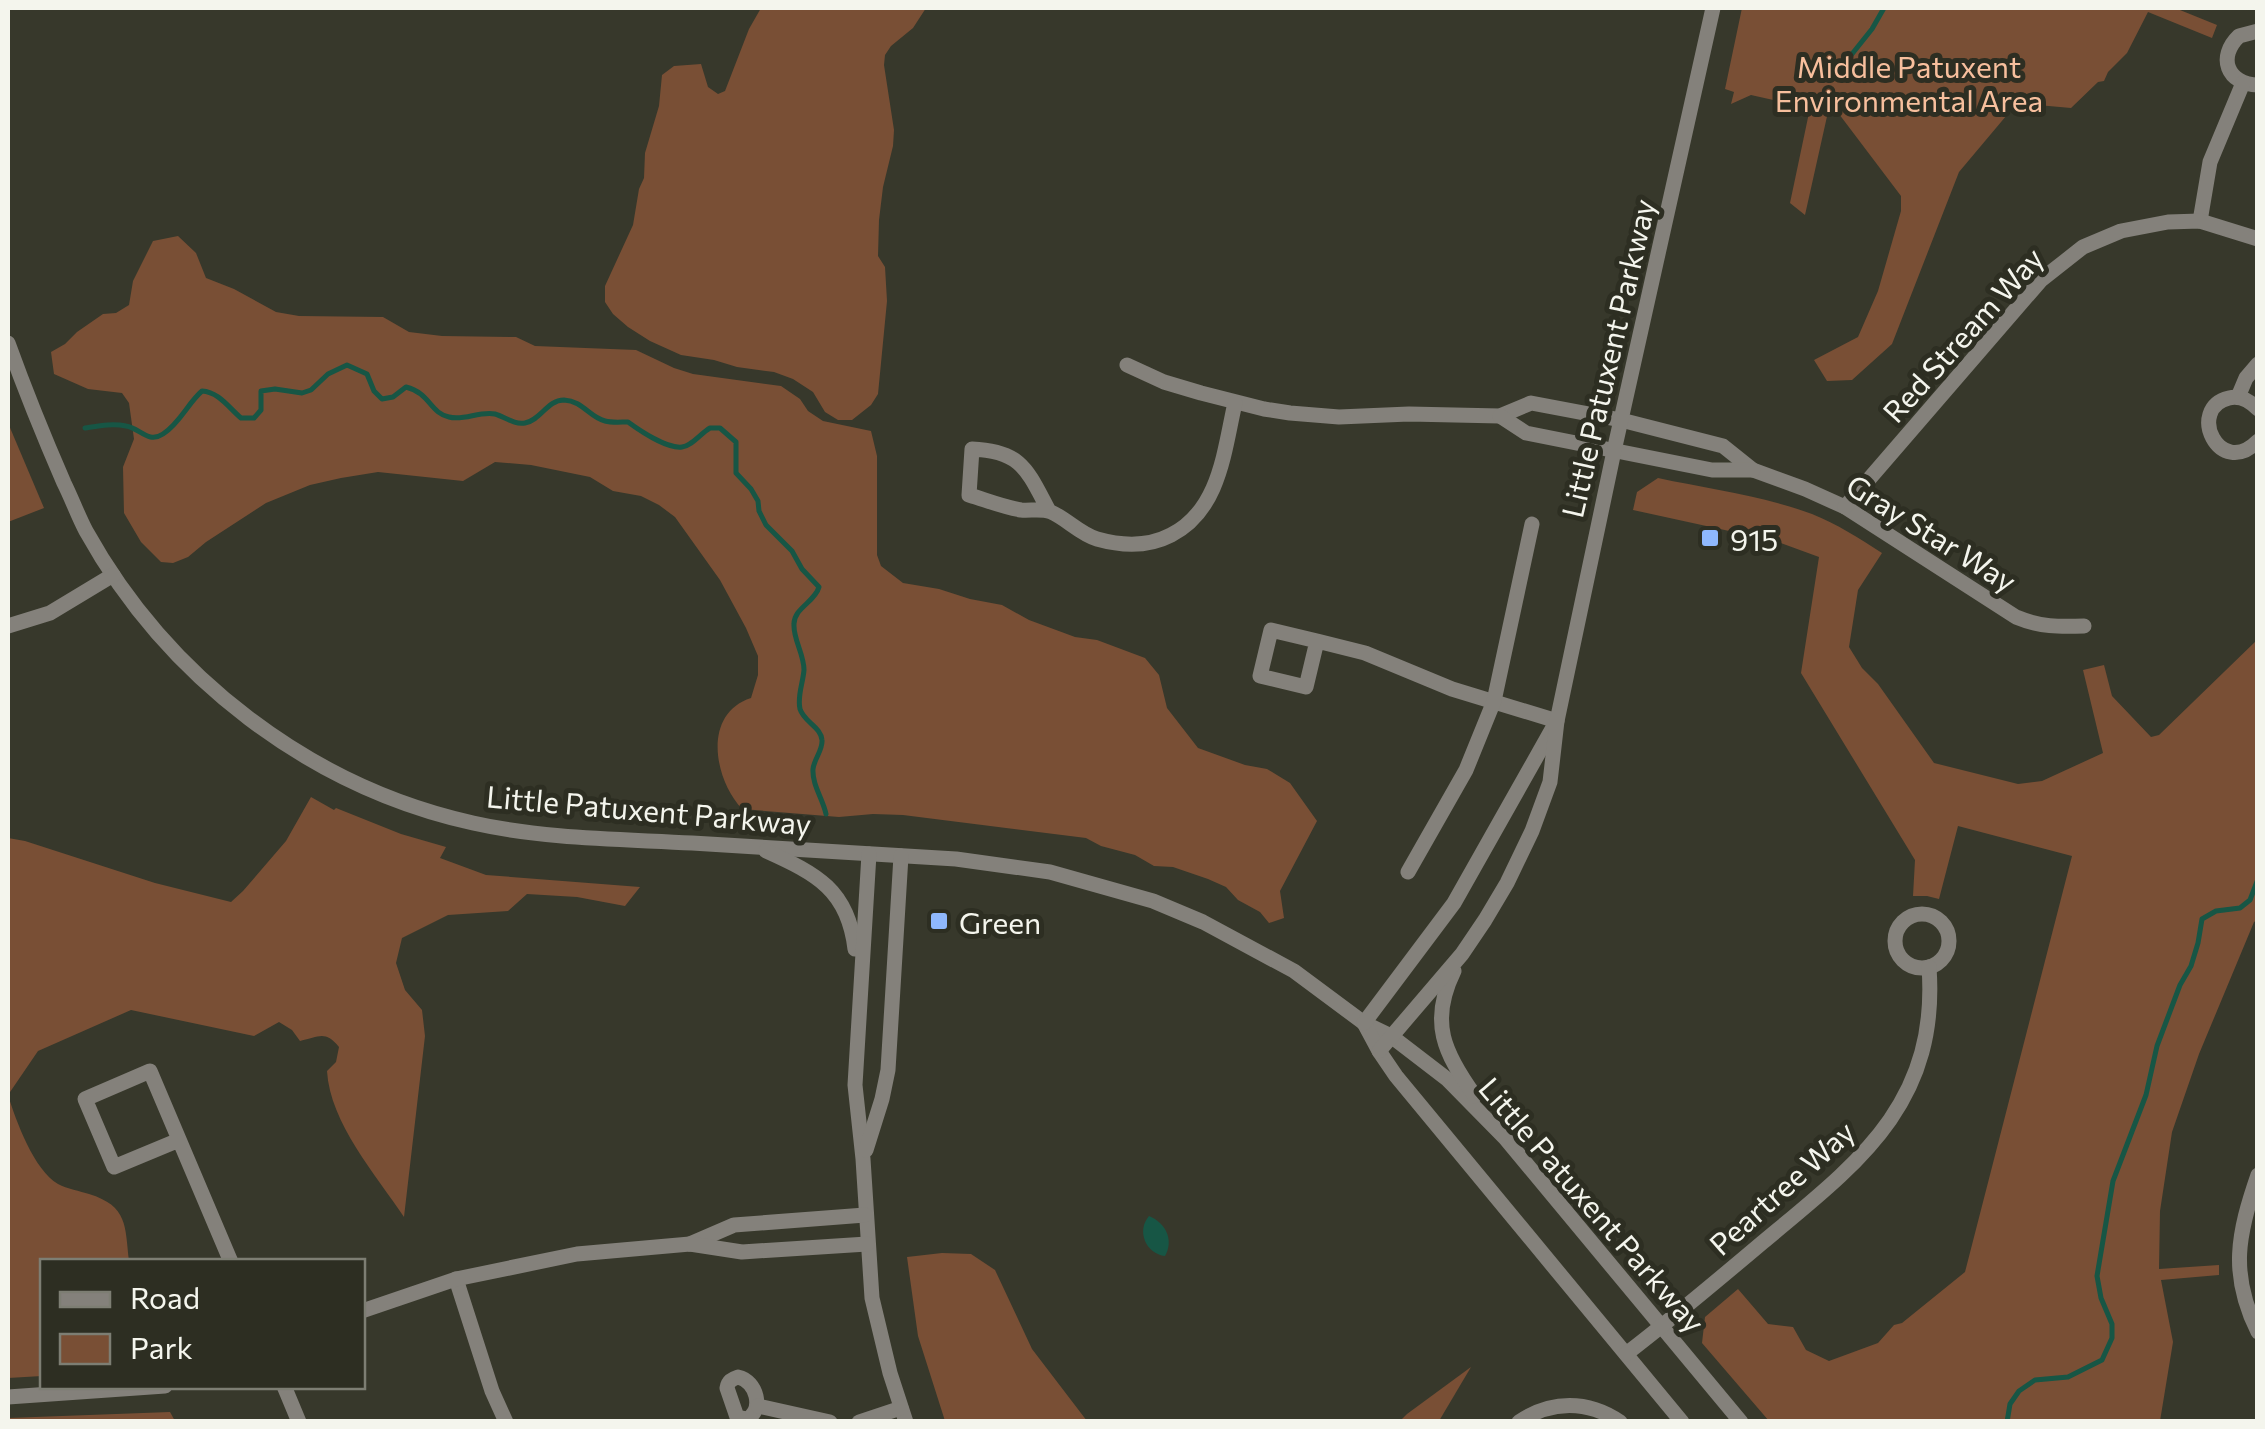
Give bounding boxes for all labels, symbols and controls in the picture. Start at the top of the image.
park label: Middle Patuxent Environmental Area [1775,47,2043,118]
street label: Little Patuxent Parkway [1552,195,1662,521]
street label: Red Stream Way [1874,239,2050,429]
street label: Gray Star Way [1840,465,2024,599]
place label: 915 [1730,520,1778,557]
marker: 915 [1699,527,1721,549]
street label: Little Patuxent Parkway [485,776,813,842]
place label: Green [959,903,1041,940]
marker: Green [928,910,950,932]
street label: Little Patuxent Parkway [1472,1069,1714,1339]
street label: Peartree Way [1701,1112,1861,1262]
legend [40,1259,365,1389]
text: Road [130,1278,200,1315]
text: Park [130,1328,193,1365]

